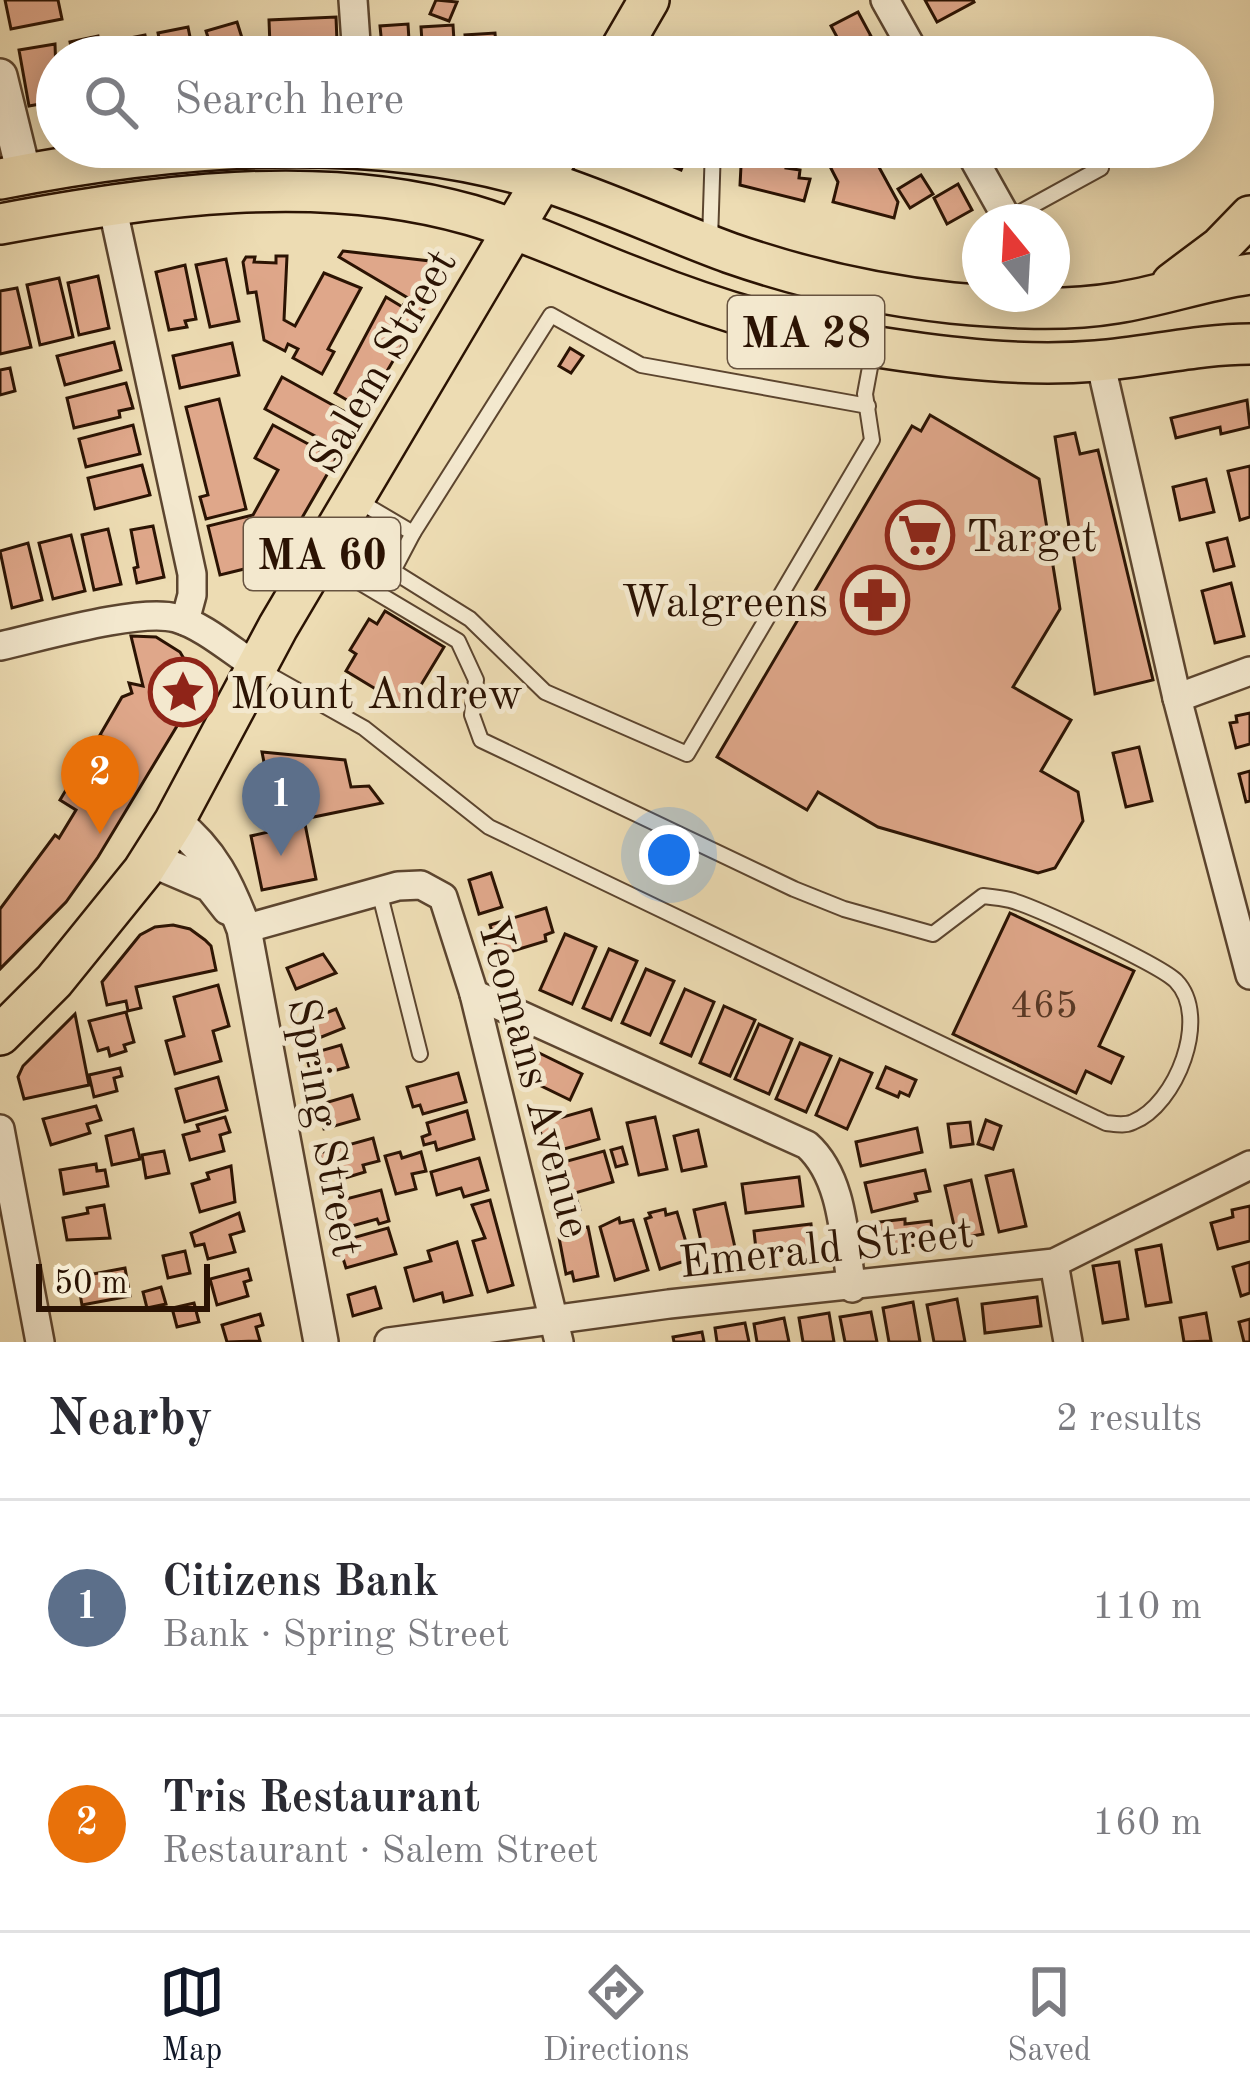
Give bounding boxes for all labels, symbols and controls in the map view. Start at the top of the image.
search box [36,36,1214,168]
icon: search [78,69,144,135]
text: Search here [174,79,404,124]
north arrow [962,204,1070,312]
street label: Salem Street [303,243,467,482]
road number: MA 28 [728,296,884,368]
supermarket icon: Target [885,500,955,570]
place label: Target [966,517,1097,562]
road number: MA 60 [244,518,400,590]
pharmacy icon: Walgreens [840,565,910,635]
place label: Walgreens [621,582,828,627]
place icon: Mount Andrew [148,657,218,727]
place label: Mount Andrew [230,674,523,719]
pin: 2 [61,735,139,834]
pin: 1 [242,757,320,856]
your location [639,825,699,885]
street label: Yeomans Avenue [467,913,596,1243]
house number: 465 [1010,987,1078,1026]
street label: Spring Street [278,995,367,1261]
street label: Emerald Street [677,1213,976,1288]
scale bar [36,1258,210,1311]
text: 50 m [54,1268,128,1301]
text: Nearby [48,1395,213,1446]
text: 2 results [1056,1400,1202,1439]
text: Citizens Bank [162,1561,439,1606]
text: 1 [76,1588,98,1627]
text: 110 m [1092,1588,1202,1627]
text: Bank · Spring Street [162,1616,510,1655]
text: Tris Restaurant [162,1777,480,1822]
text: 2 [76,1804,98,1843]
text: 160 m [1092,1804,1202,1843]
text: Restaurant · Salem Street [162,1832,598,1871]
tab: Map [159,1959,225,2072]
tab: Directions [543,1959,689,2072]
tab: Saved [1007,1959,1091,2072]

